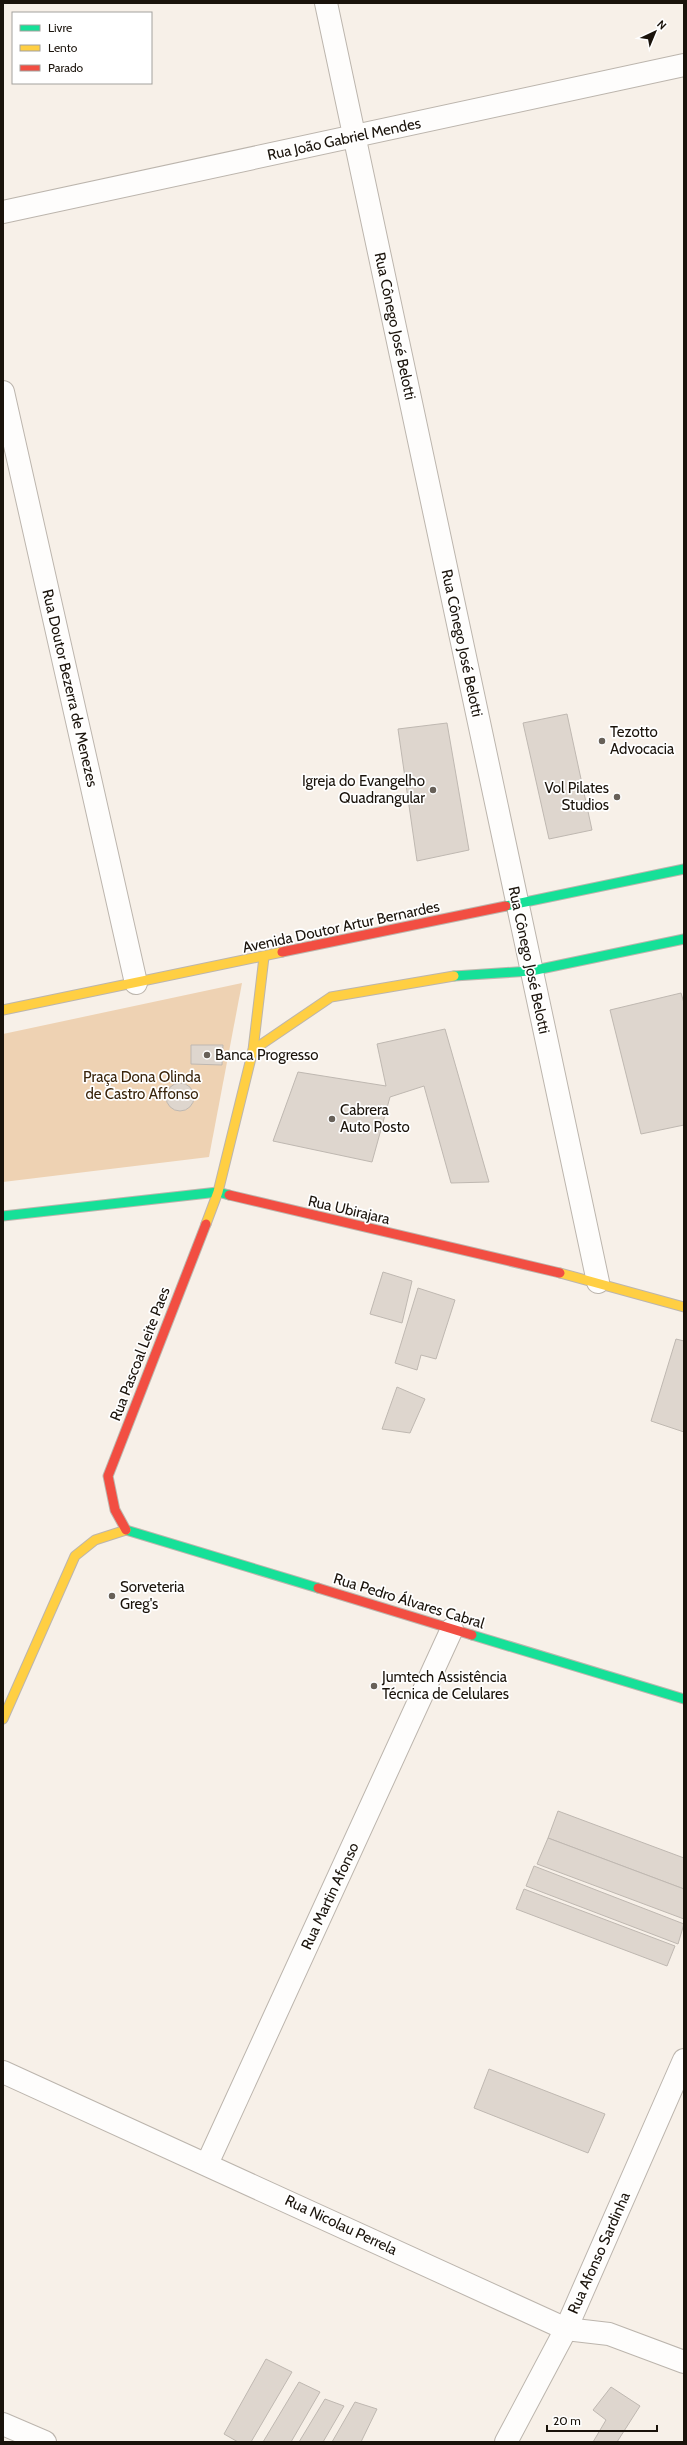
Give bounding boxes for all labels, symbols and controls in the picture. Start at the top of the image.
legend [12,12,152,84]
north arrow [635,12,675,52]
text: N [654,17,670,33]
text: Livre [48,20,72,35]
text: Lento [48,40,78,55]
text: Parado [48,60,84,75]
street label: Rua João Gabriel Mendes [266,114,422,164]
street label: Rua Cônego José Belotti [371,251,419,401]
street label: Rua Cônego José Belotti [438,568,486,718]
street label: Rua Doutor Bezerra de Menezes [38,587,102,789]
place label: Tezotto Advocacia [610,723,675,758]
marker: Tezotto Advocacia [597,736,607,746]
place label: Igreja do Evangelho Quadrangular [302,772,425,807]
place label: Vol Pilates Studios [544,779,609,814]
marker: Igreja do Evangelho Quadrangular [428,785,438,795]
marker: Vol Pilates Studios [612,792,622,802]
street label: Rua Cônego José Belotti [505,885,553,1035]
street label: Avenida Doutor Artur Bernardes [241,897,441,957]
place label: Banca Progresso [215,1046,319,1064]
marker: Banca Progresso [202,1050,212,1060]
park label: Praça Dona Olinda de Castro Affonso [83,1068,202,1103]
place label: Cabrera Auto Posto [340,1101,410,1136]
marker: Cabrera Auto Posto [327,1114,337,1124]
street label: Rua Ubirajara [306,1192,393,1228]
street label: Rua Pascoal Leite Paes [106,1285,174,1423]
street label: Rua Pedro Álvares Cabral [331,1569,487,1633]
place label: Sorveteria Greg's [120,1578,185,1613]
marker: Sorveteria Greg's [107,1591,117,1601]
place label: Jumtech Assistência Técnica de Celulares [381,1668,509,1703]
marker: Jumtech Assistência Técnica de Celulares [369,1681,379,1691]
street label: Rua Martin Afonso [297,1840,363,1952]
street label: Rua Afonso Sardinha [564,2189,634,2317]
street label: Rua Nicolau Perrela [282,2191,401,2259]
scale bar [547,2407,657,2433]
text: 20 m [553,2413,581,2428]

